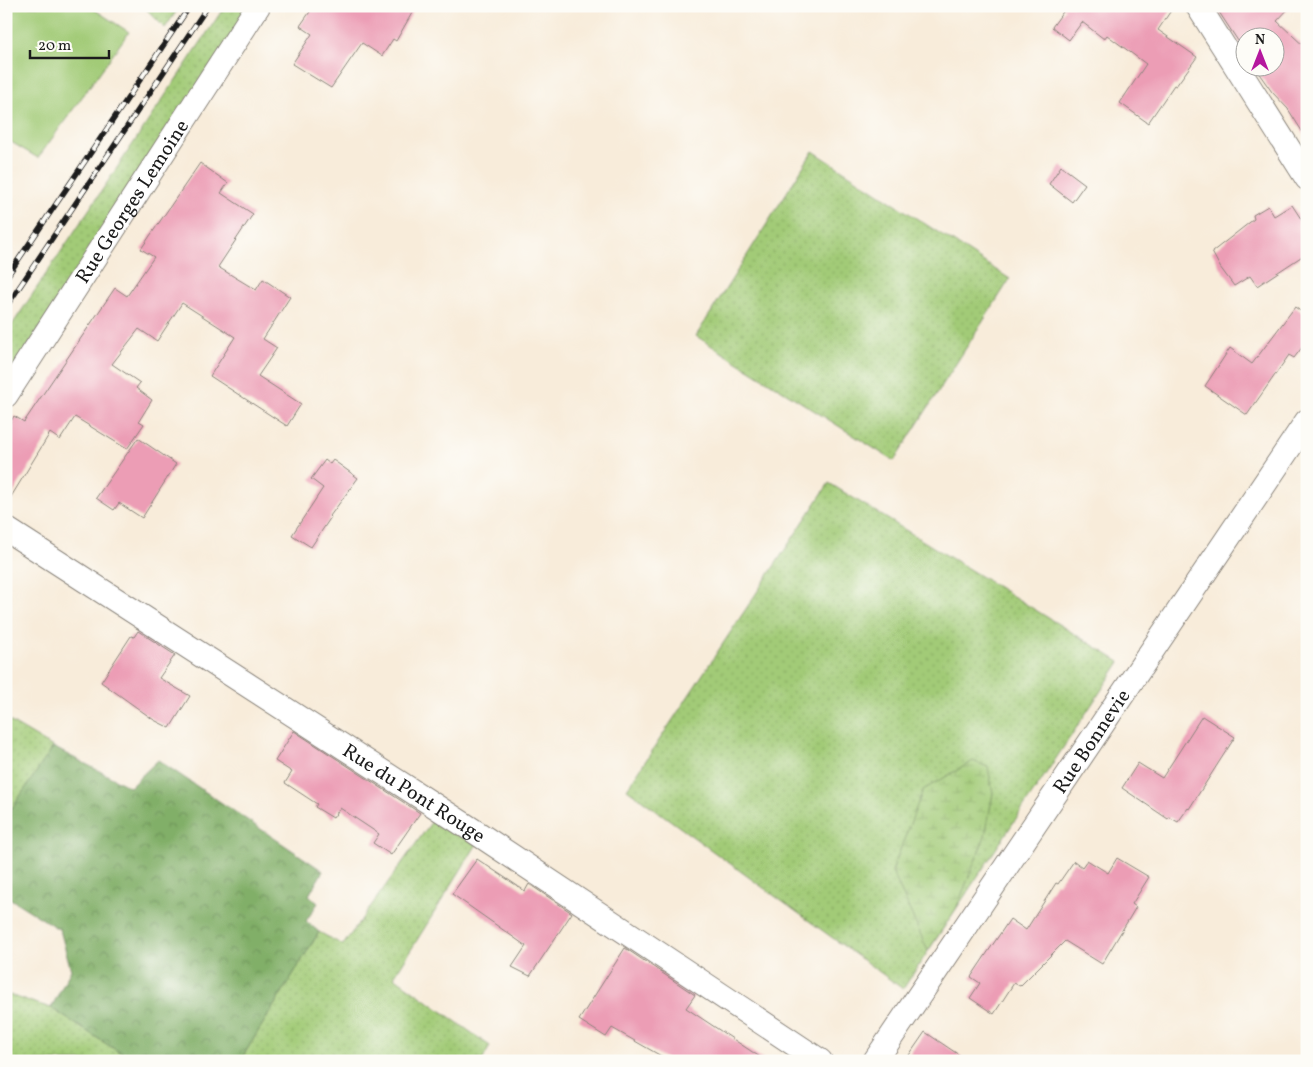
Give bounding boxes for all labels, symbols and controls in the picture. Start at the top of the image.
scale bar [30,28,109,60]
north arrow [1236,28,1286,78]
text: N [1255,31,1265,50]
text: 20 m [38,36,71,57]
street label: Rue Georges Lemoine [70,115,197,290]
street label: Rue Bonnevie [1047,684,1138,800]
street label: Rue du Pont Rouge [336,738,490,851]

